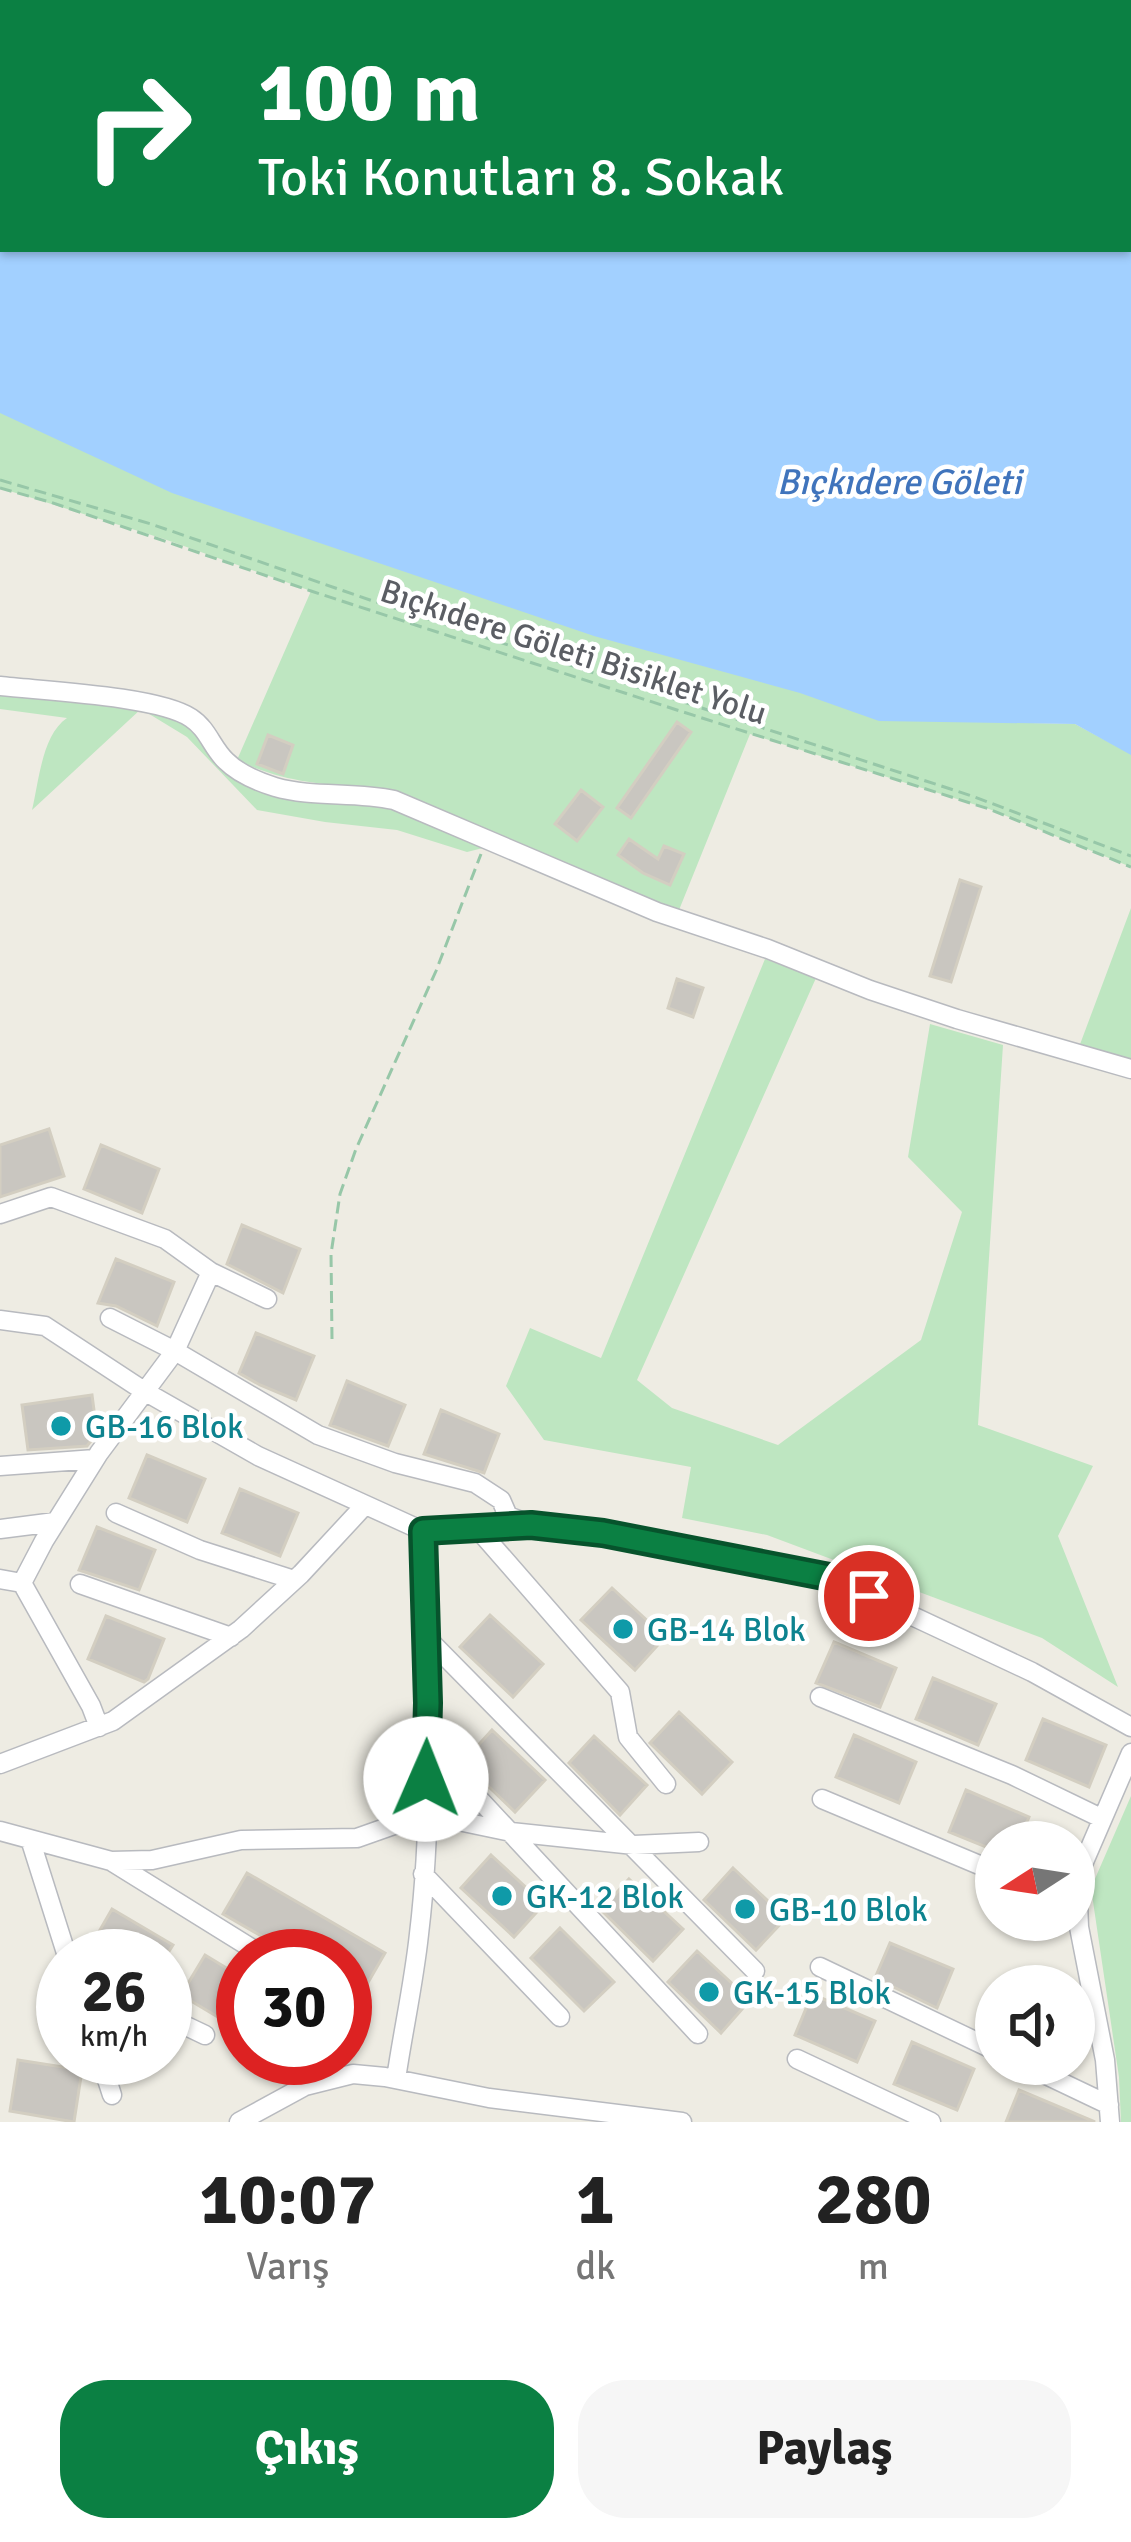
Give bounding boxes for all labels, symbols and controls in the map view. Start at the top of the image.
text: 100 m [258,41,480,145]
icon: right [60,48,216,204]
text: Toki Konutları 8. Sokak [258,144,784,211]
water label: Bıçkıdere Göleti [777,460,1024,505]
street label: Bıçkıdere Göleti Bisiklet Yolu [375,571,772,734]
place label: GB-16 Blok [85,1407,244,1448]
marker: GB-16 Blok [48,1413,74,1439]
pin [818,1545,920,1647]
icon: arrive [836,1563,902,1629]
place label: GB-14 Blok [647,1610,806,1651]
marker: GB-14 Blok [610,1616,636,1642]
position arrow [363,1716,489,1842]
north arrow [975,1821,1095,1941]
map controls [975,1821,1095,2085]
place label: GK-12 Blok [526,1877,684,1918]
marker: GK-12 Blok [489,1883,515,1909]
place label: GB-10 Blok [769,1890,928,1931]
marker: GB-10 Blok [732,1896,758,1922]
speed limit sign: 30 [216,1929,372,2085]
text: 26 [82,1955,146,2029]
button: sound [975,1965,1095,2085]
place label: GK-15 Blok [733,1973,891,2014]
marker: GK-15 Blok [696,1979,722,2005]
text: km/h [80,2018,148,2055]
text: 10:07 [199,2155,376,2244]
text: 1 [576,2155,615,2244]
text: 280 [815,2155,932,2244]
text: Varış [246,2242,329,2290]
text: dk [575,2242,616,2290]
text: m [858,2242,889,2290]
button: Çıkış [60,2380,554,2518]
button: Paylaş [578,2380,1071,2518]

